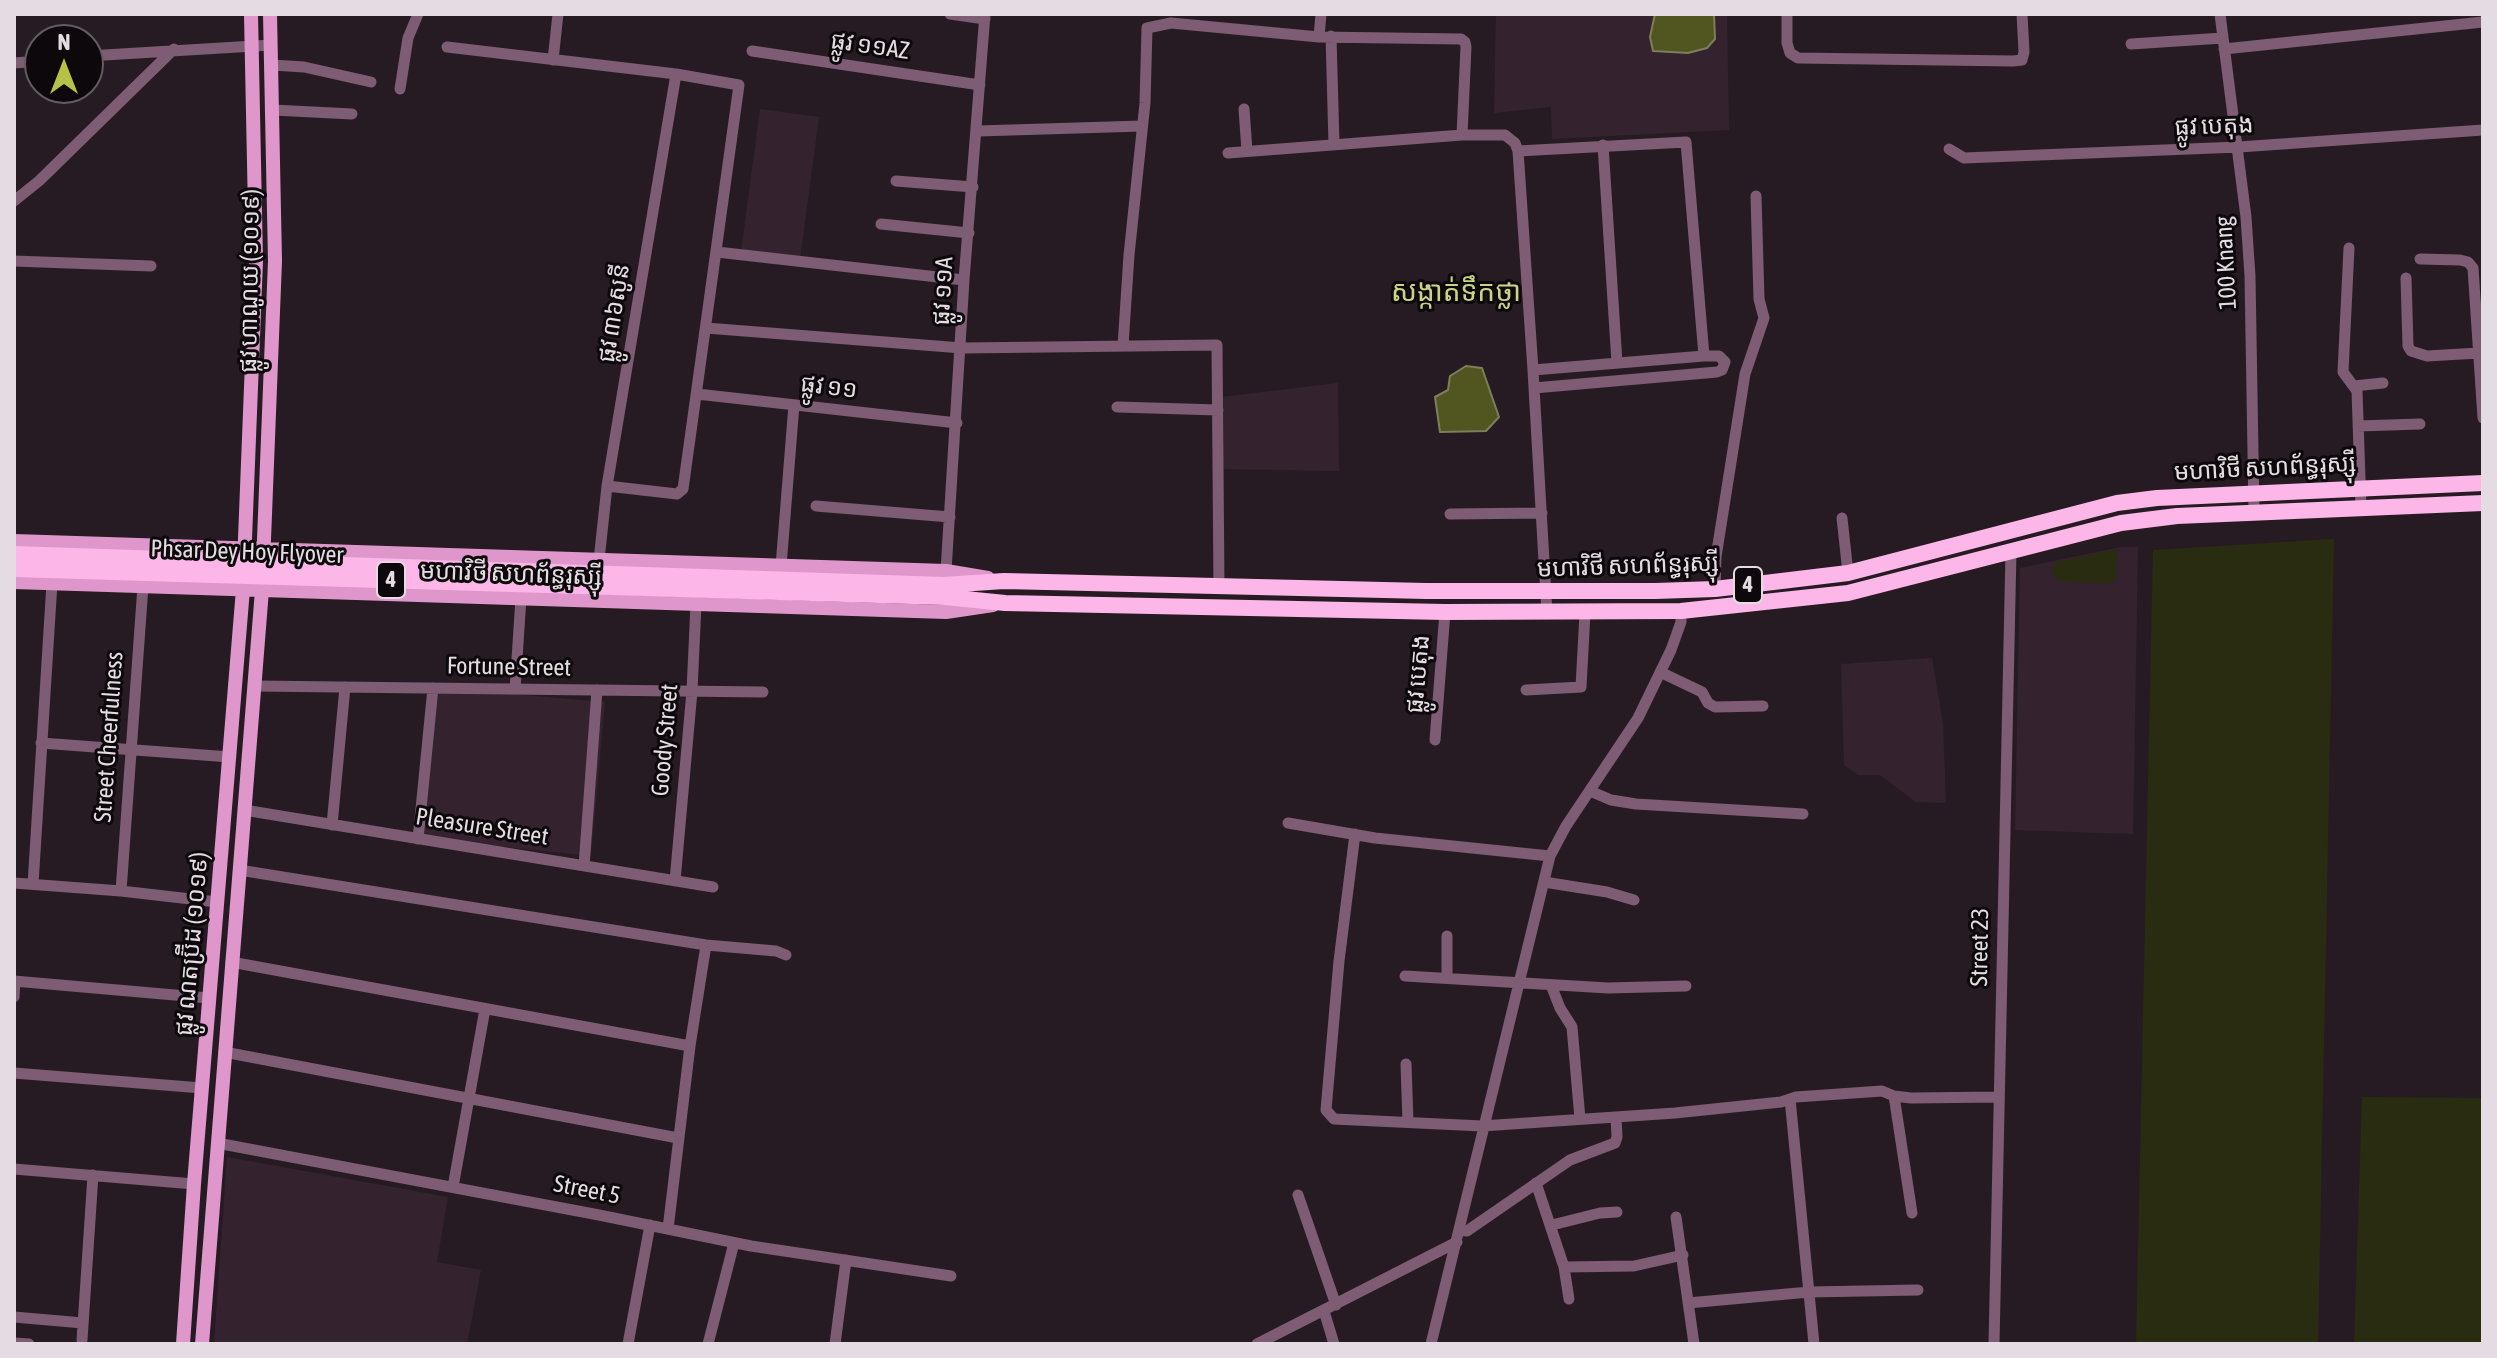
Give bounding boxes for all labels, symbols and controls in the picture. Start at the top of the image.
north arrow [24,24,104,104]
street label: ផ្លូវ ១១AZ [829,26,911,66]
text: N [58,29,70,55]
street label: ផ្លូវ បេតុង [2174,110,2254,142]
street label: ផ្លូវ ហាណូយ (១០១៩) [234,189,266,373]
street label: 100 Knang [2209,215,2243,311]
street label: ផ្លូវ ១១A [927,256,959,326]
street label: ផ្លូវ ៣៦សូនី [592,261,636,365]
district label: សង្កាត់ទឹកថ្លា [1391,275,1521,309]
street label: ផ្លូវ ១១ [799,369,859,405]
street label: មហាវិថី សហព័ន្ធរុស្ស៊ី [2173,449,2357,487]
street label: Phsar Dey Hoy Flyover [150,534,344,570]
street label: មហាវិថី សហព័ន្ធរុស្ស៊ី [1536,548,1720,584]
street label: មហាវិថី សហព័ន្ធរុស្ស៊ី [419,556,603,592]
road number: 4 [377,562,405,598]
road number: 4 [1734,567,1762,603]
street label: ផ្លូវ បេតុង [1400,633,1436,715]
street label: Street Cheerfulness [89,651,129,823]
street label: Fortune Street [447,652,571,682]
street label: Goody Street [646,683,684,797]
street label: Pleasure Street [414,802,550,852]
street label: ផ្លូវ ណតប្រ៊ីដ (១០១៩) [170,851,214,1037]
street label: Street 23 [1965,908,1995,986]
street label: Street 5 [551,1169,623,1211]

